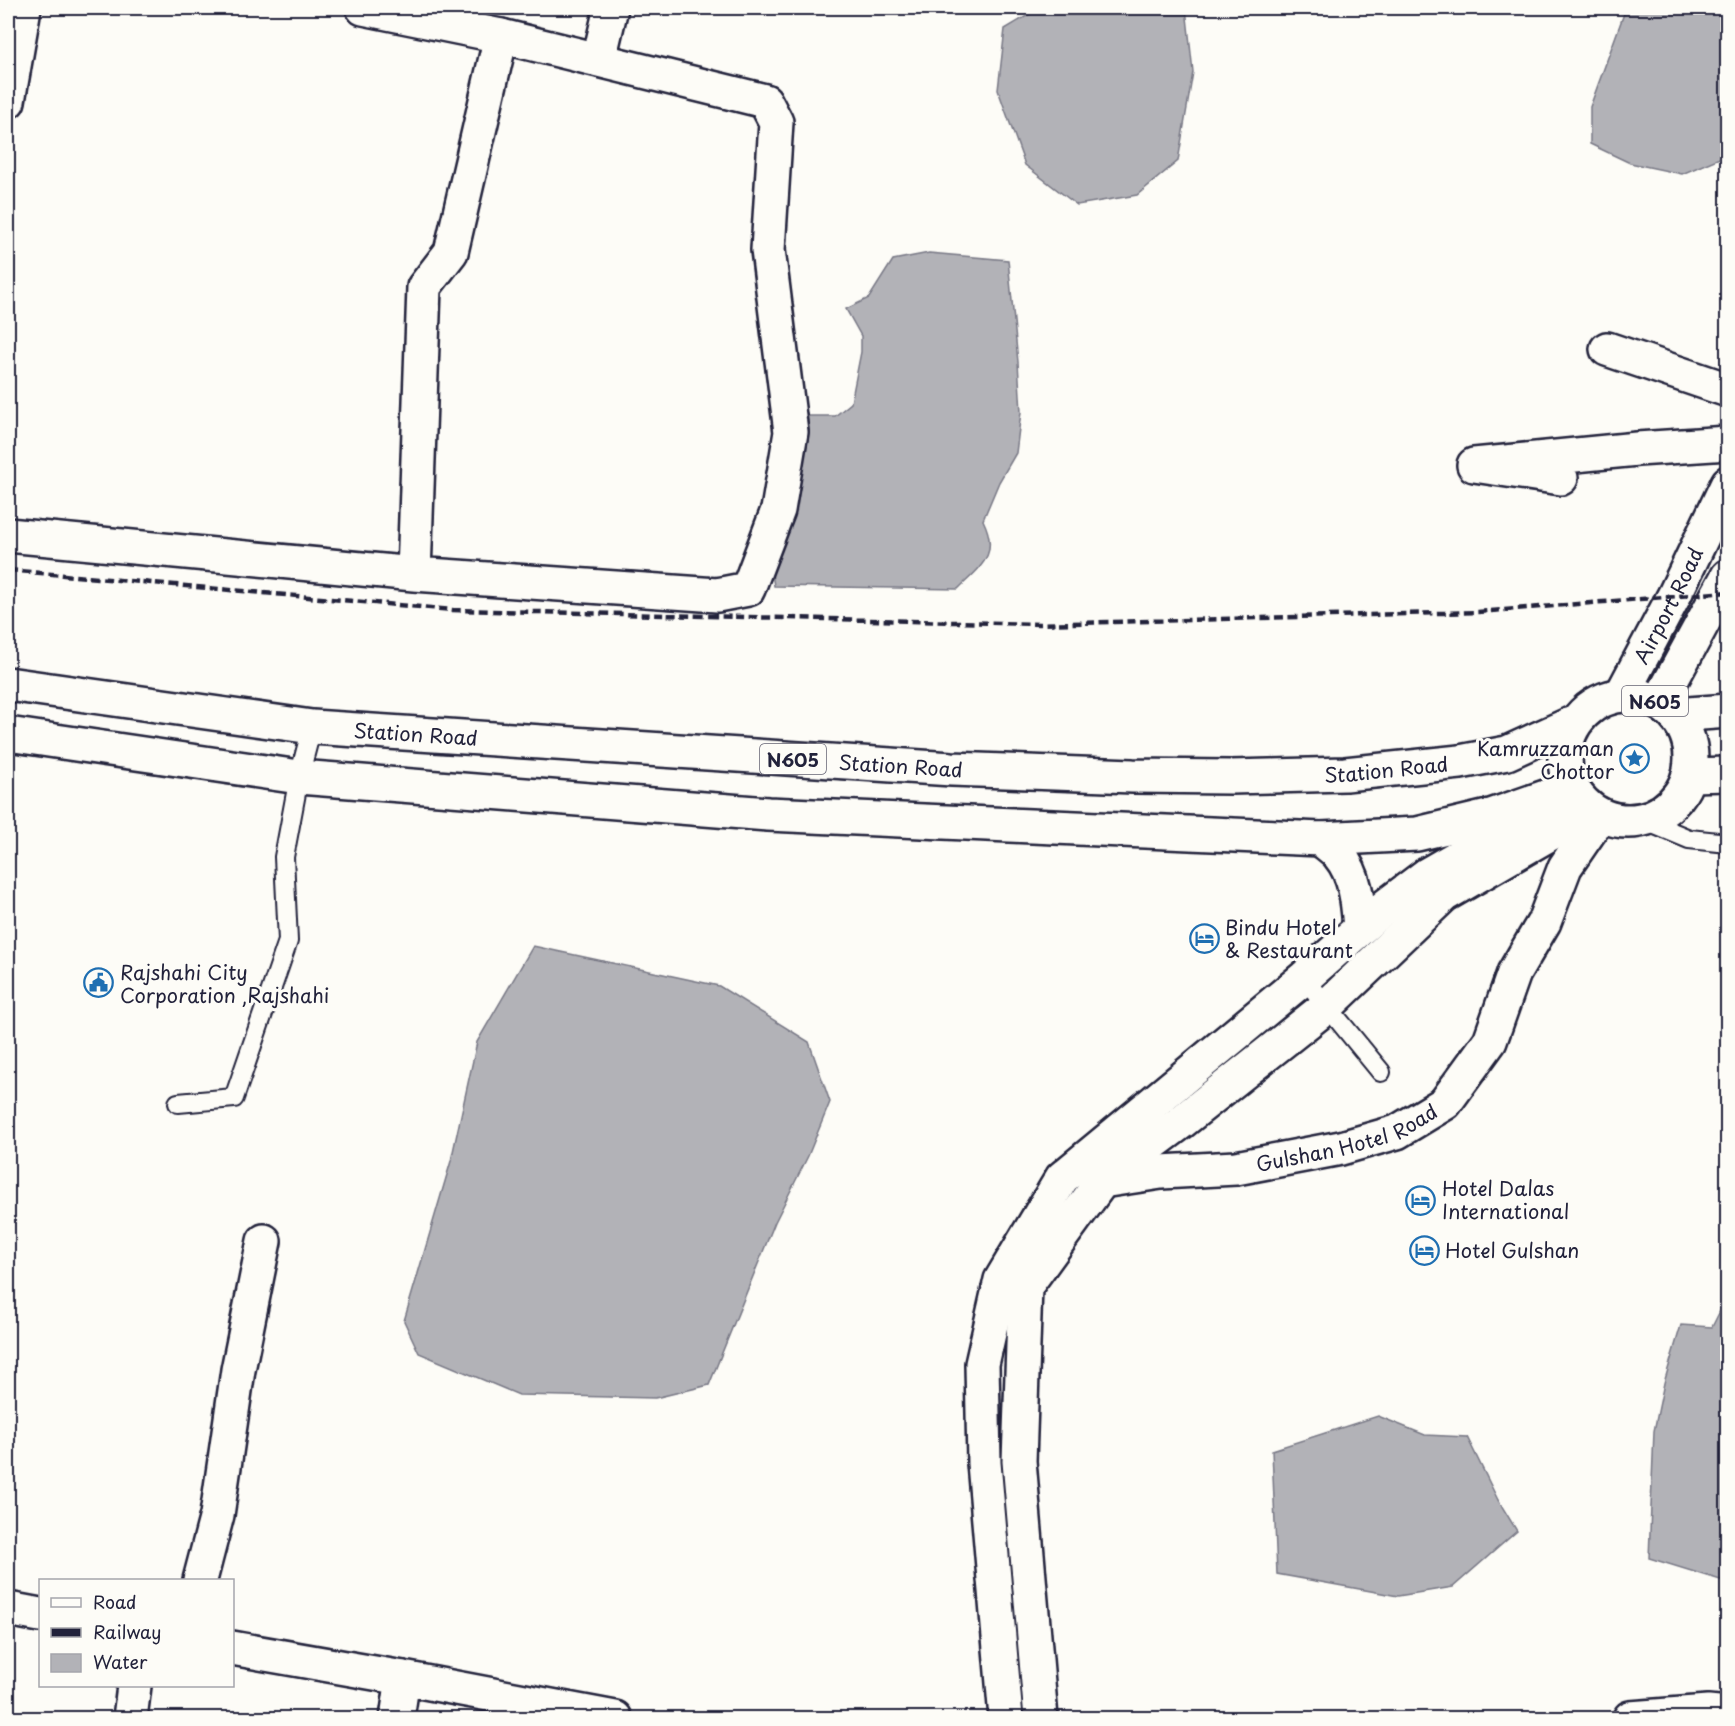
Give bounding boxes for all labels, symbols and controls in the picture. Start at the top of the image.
street label: Airport Road [1626,542,1710,669]
road number: N605 [1622,686,1688,716]
street label: Station Road [353,715,479,753]
place label: Kamruzzaman Chottor [1477,733,1615,786]
place icon: Kamruzzaman Chottor [1619,743,1651,775]
road number: N605 [760,744,826,774]
street label: Station Road [838,747,963,784]
street label: Station Road [1324,748,1450,790]
place label: Bindu Hotel & Restaurant [1225,912,1353,965]
hotel icon: Bindu Hotel & Restaurant [1188,922,1220,954]
place label: Rajshahi City Corporation ,Rajshahi [120,957,330,1010]
public building icon: Rajshahi City Corporation ,Rajshahi [83,967,115,999]
street label: Gulshan Hotel Road [1253,1096,1443,1179]
place label: Hotel Dalas International [1442,1173,1569,1226]
hotel icon: Hotel Dalas International [1405,1184,1437,1216]
hotel icon: Hotel Gulshan [1408,1234,1440,1266]
place label: Hotel Gulshan [1445,1235,1579,1265]
legend [39,1579,234,1687]
text: Road [93,1588,137,1615]
text: Railway [93,1618,161,1645]
text: Water [93,1648,148,1675]

